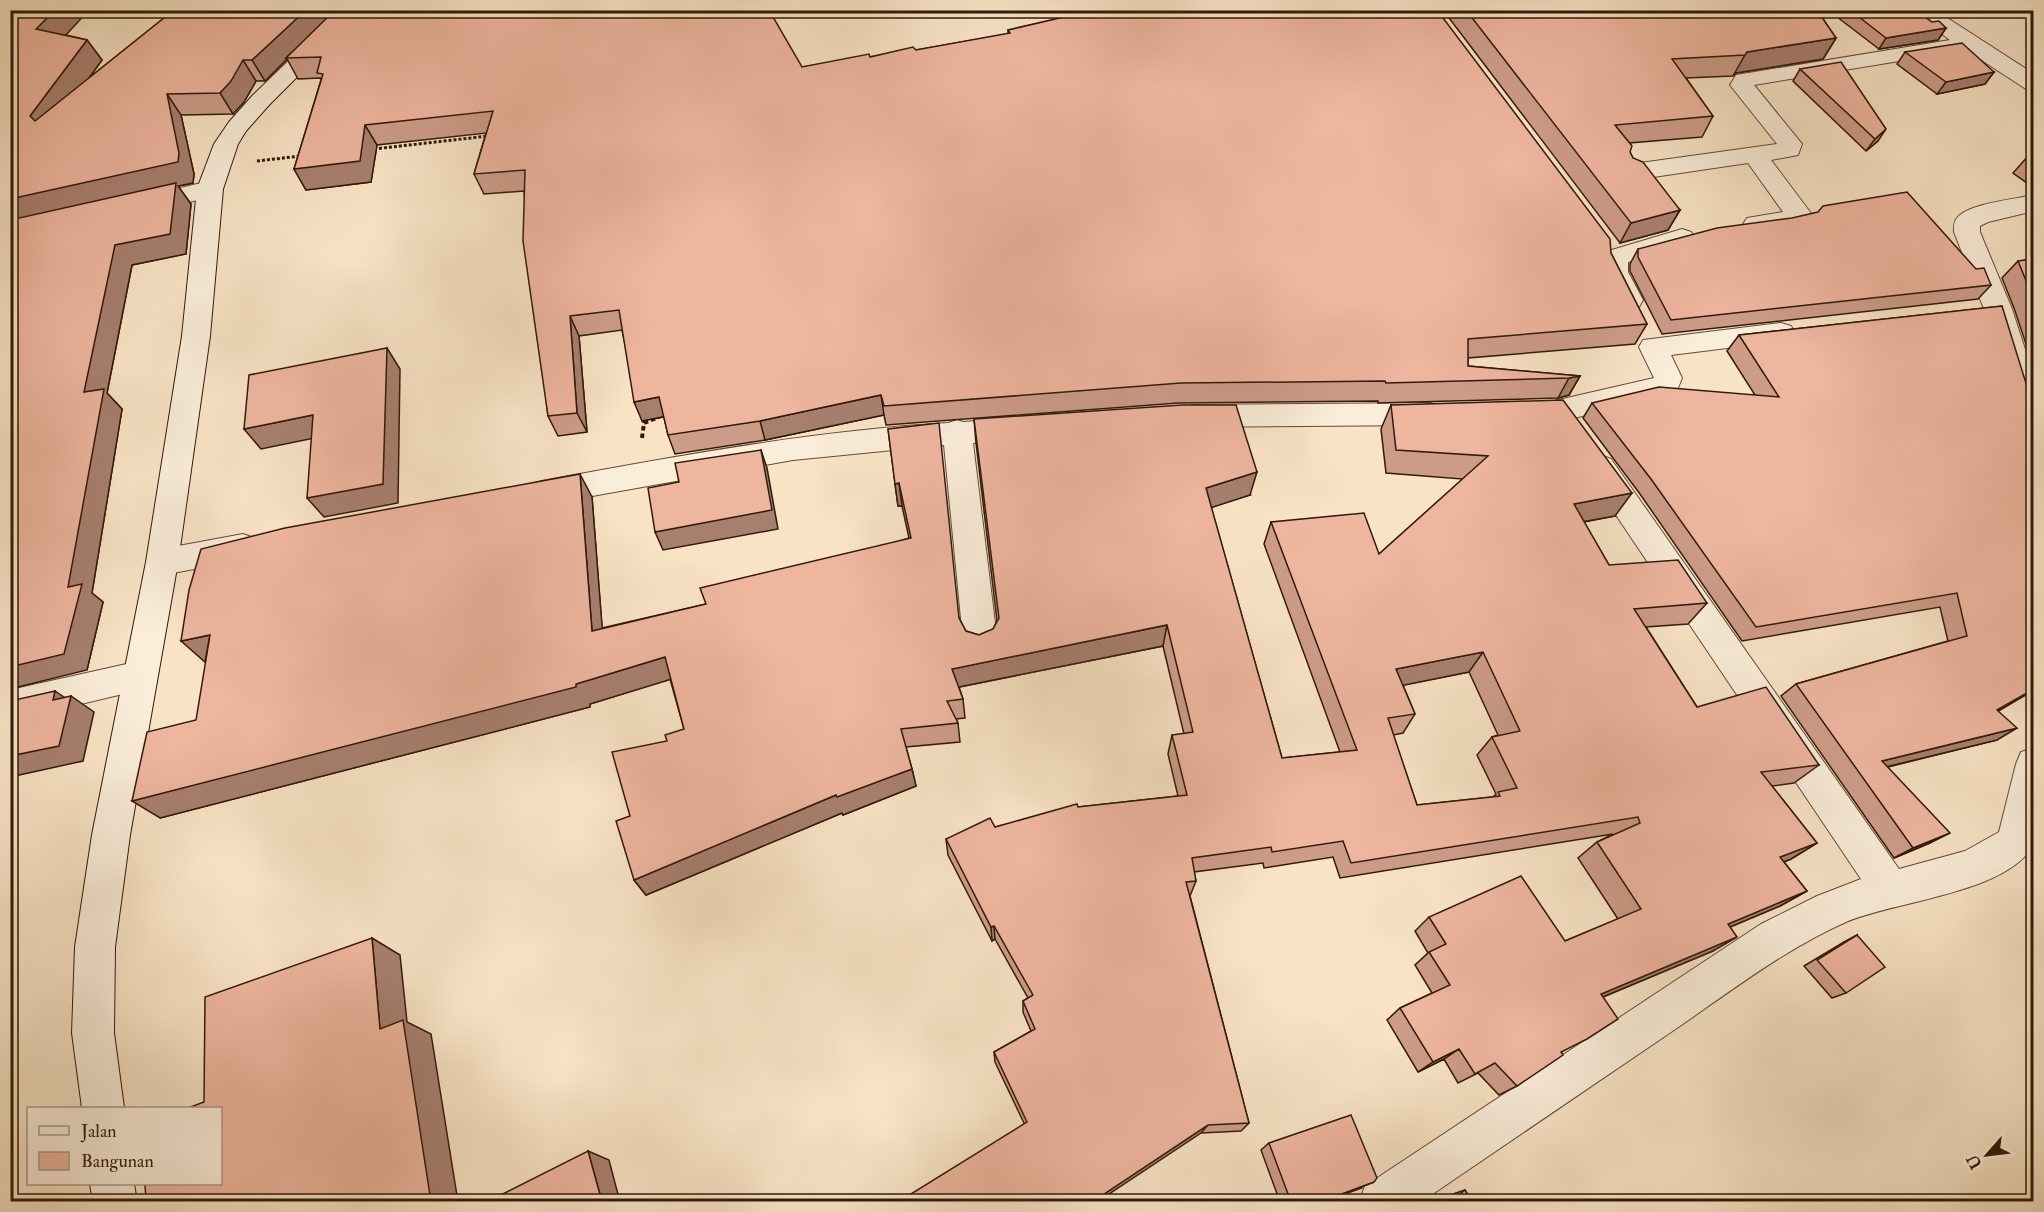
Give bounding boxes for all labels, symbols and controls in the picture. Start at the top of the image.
legend [27,1107,222,1185]
text: Jalan [80,1120,117,1143]
north arrow [1957,1125,2017,1185]
text: Bangunan [81,1150,154,1173]
text: U [1962,1150,1987,1172]

